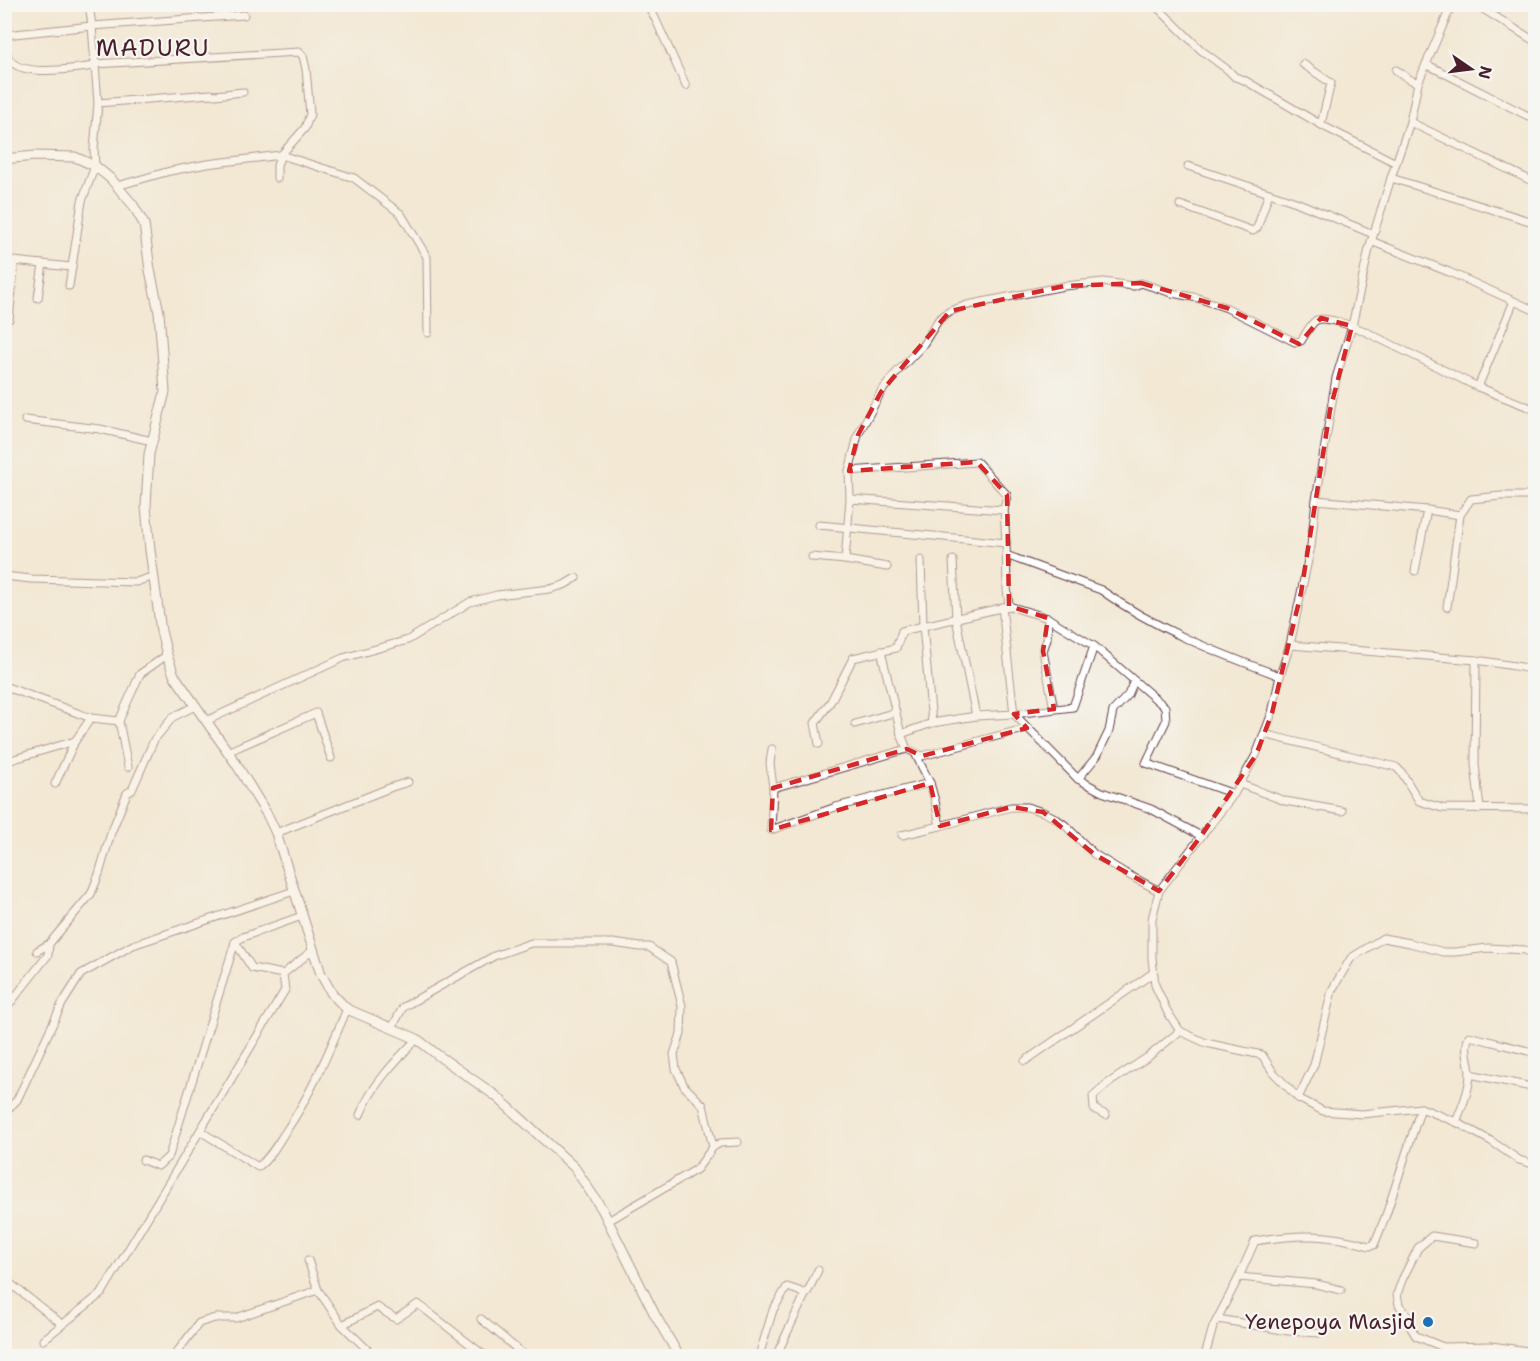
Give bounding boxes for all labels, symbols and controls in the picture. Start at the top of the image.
district label: MADURU [96,32,210,64]
north arrow [1441,39,1501,99]
text: N [1473,64,1497,81]
place label: Yenepoya Masjid [1245,1308,1416,1336]
marker: Yenepoya Masjid [1421,1315,1435,1329]

